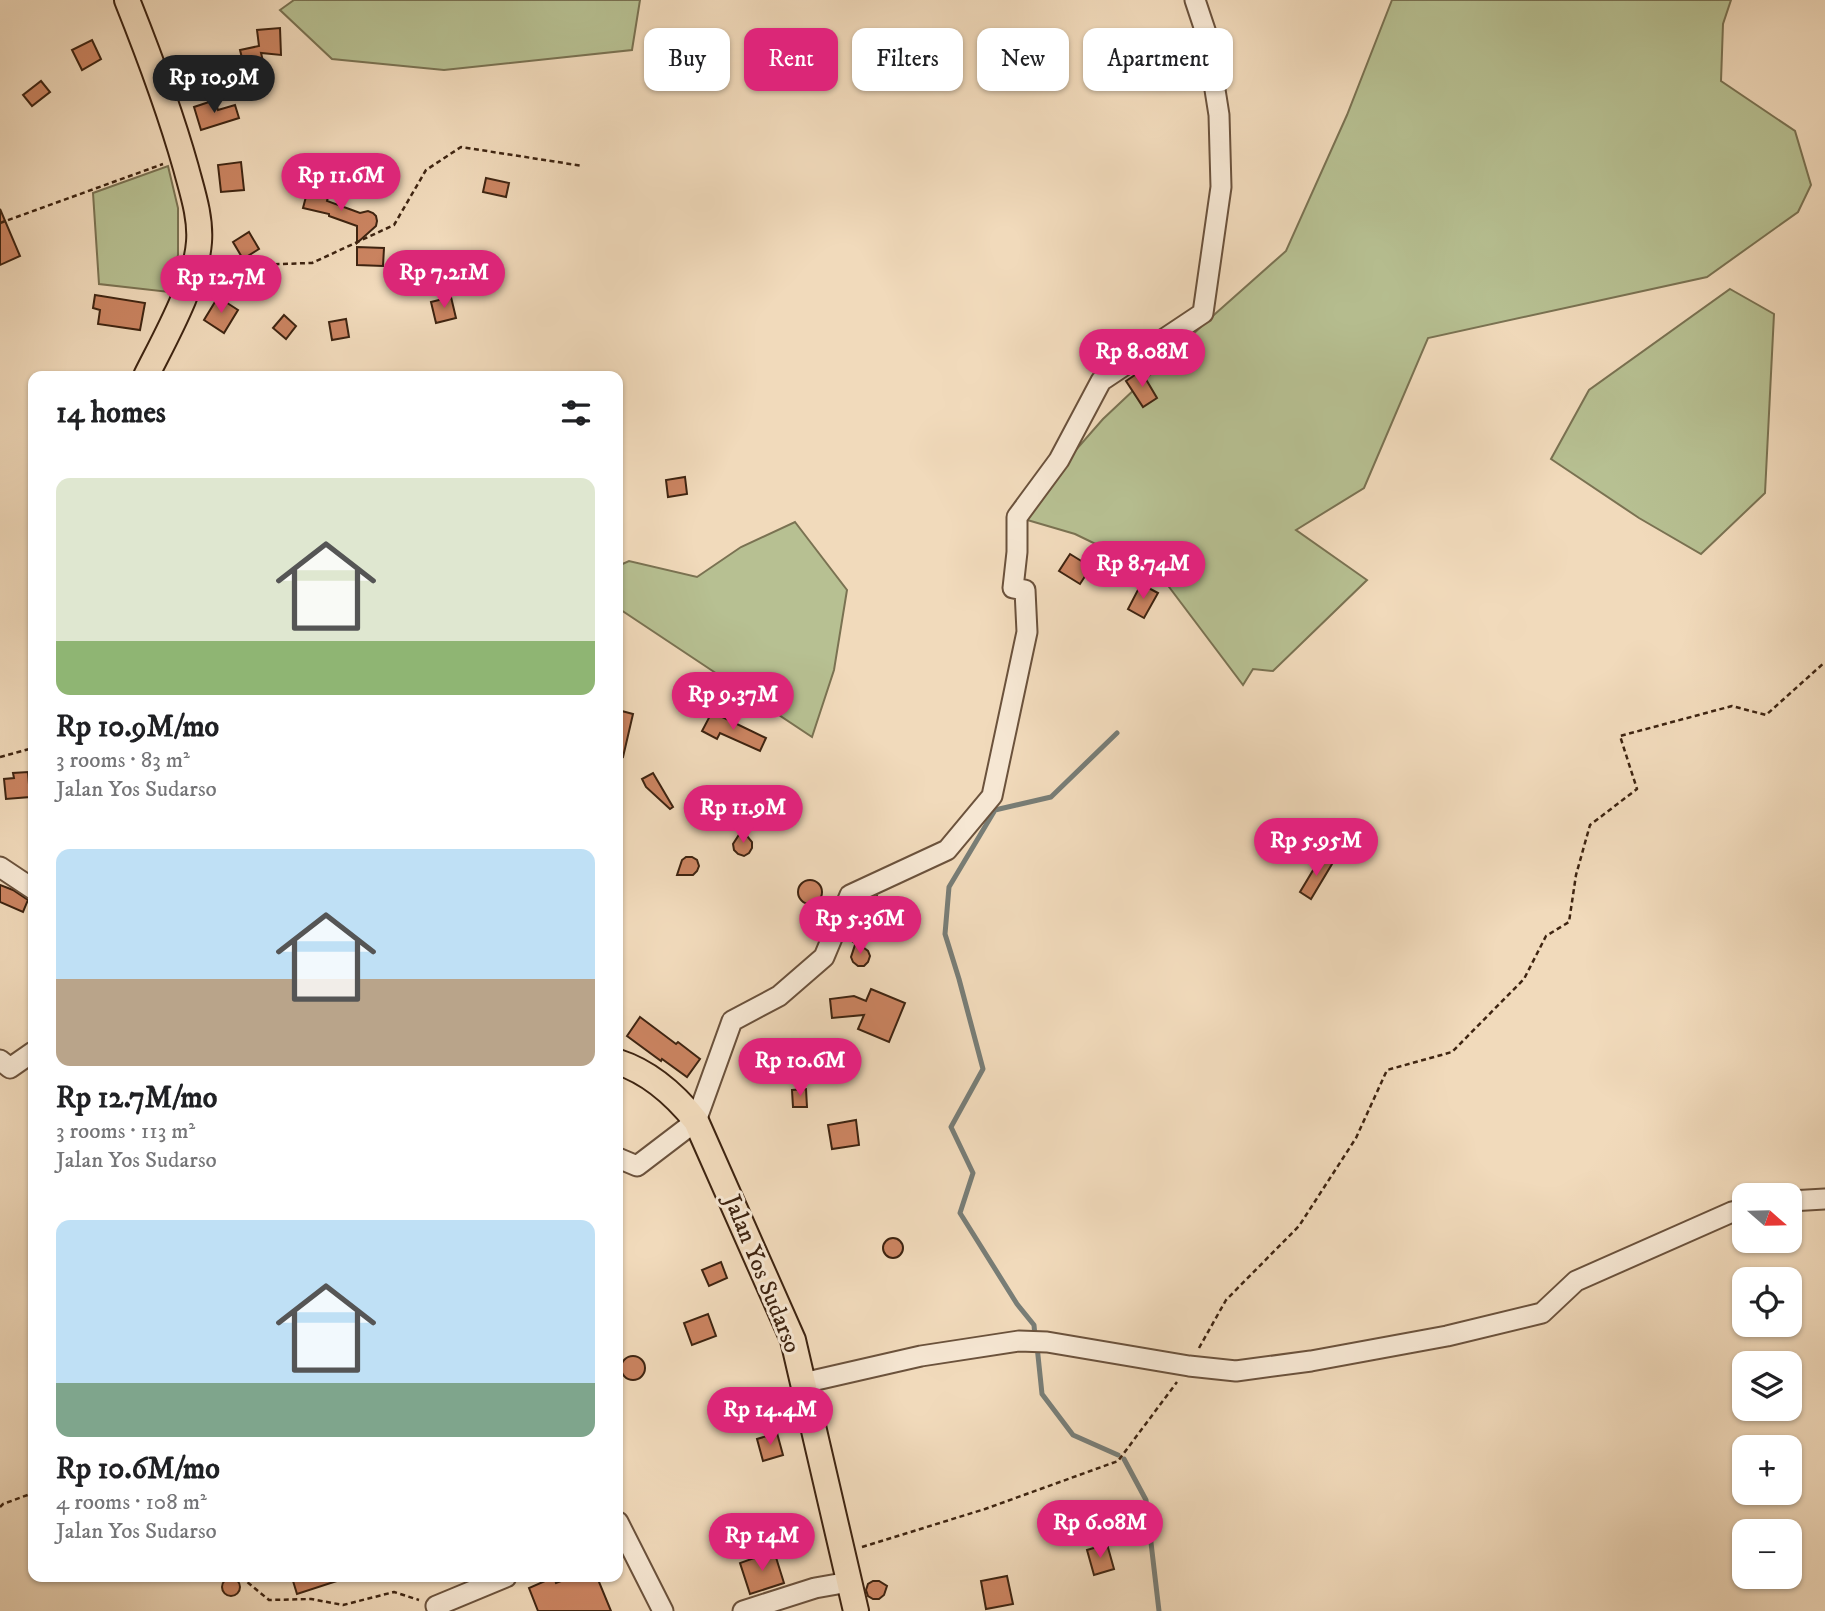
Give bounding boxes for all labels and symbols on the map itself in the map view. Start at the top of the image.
pin: Rp 10.9M [142,55,286,115]
pin: Rp 11.6M [269,154,413,213]
pin: Rp 7.21M [372,250,516,310]
pin: Rp 12.7M [149,256,293,315]
pin: Rp 8.08M [1070,330,1214,389]
pin: Rp 8.74M [1071,542,1215,601]
pin: Rp 9.37M [661,672,805,732]
pin: Rp 11.9M [671,786,815,845]
pin: Rp 5.95M [1244,818,1388,878]
pin: Rp 5.36M [788,897,932,956]
pin: Rp 10.6M [728,1038,872,1098]
north arrow [1732,1183,1802,1253]
street label: Jalan Yos Sudarso [716,1189,807,1357]
pin: Rp 14.4M [698,1388,842,1447]
pin: Rp 6.08M [1028,1500,1172,1560]
pin: Rp 14M [705,1514,819,1573]

